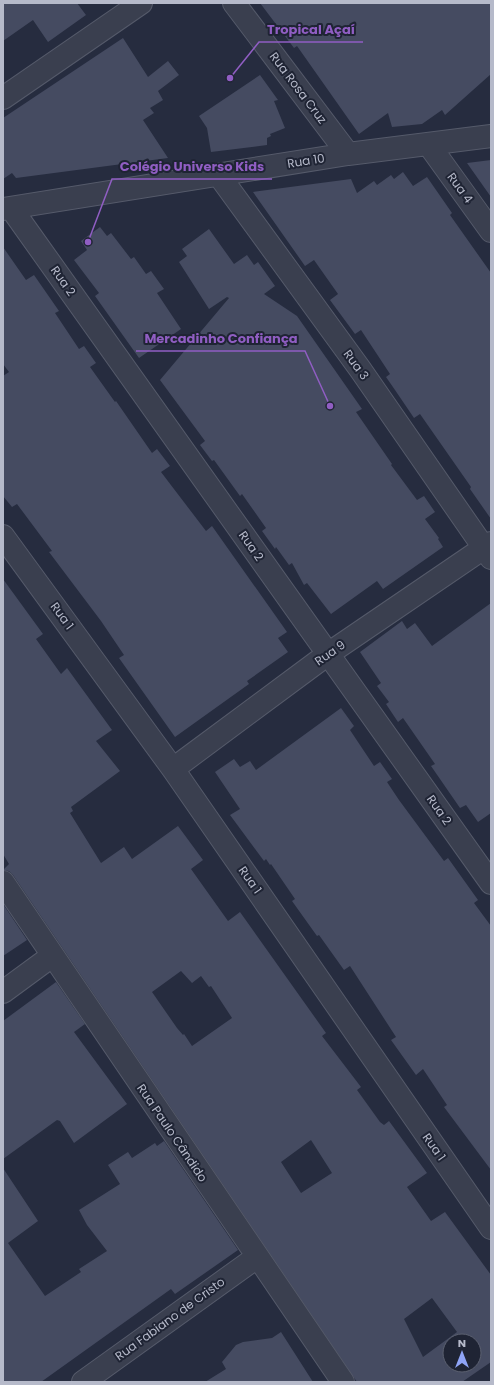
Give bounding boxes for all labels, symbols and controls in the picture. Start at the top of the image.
callout: Tropical Açaí [259,17,363,42]
text: Tropical Açaí [267,20,355,39]
street label: Rua Rosa Cruz [266,48,331,127]
street label: Rua 10 [286,149,326,172]
callout: Colégio Universo Kids [112,154,272,179]
text: Colégio Universo Kids [120,157,264,176]
street label: Rua 4 [444,169,477,207]
street label: Rua 2 [47,262,80,299]
callout: Mercadinho Confiança [136,326,305,351]
text: Mercadinho Confiança [144,329,298,348]
street label: Rua 3 [340,346,373,383]
street label: Rua 2 [235,527,268,564]
street label: Rua 1 [47,599,78,633]
street label: Rua 9 [311,636,348,669]
street label: Rua 2 [423,791,456,828]
street label: Rua 1 [235,862,266,897]
street label: Rua Paulo Cândido [133,1080,212,1185]
street label: Rua 1 [419,1129,450,1164]
street label: Rua Fabiano de Cristo [111,1273,228,1364]
north arrow [442,1333,482,1373]
text: N [458,1335,466,1351]

